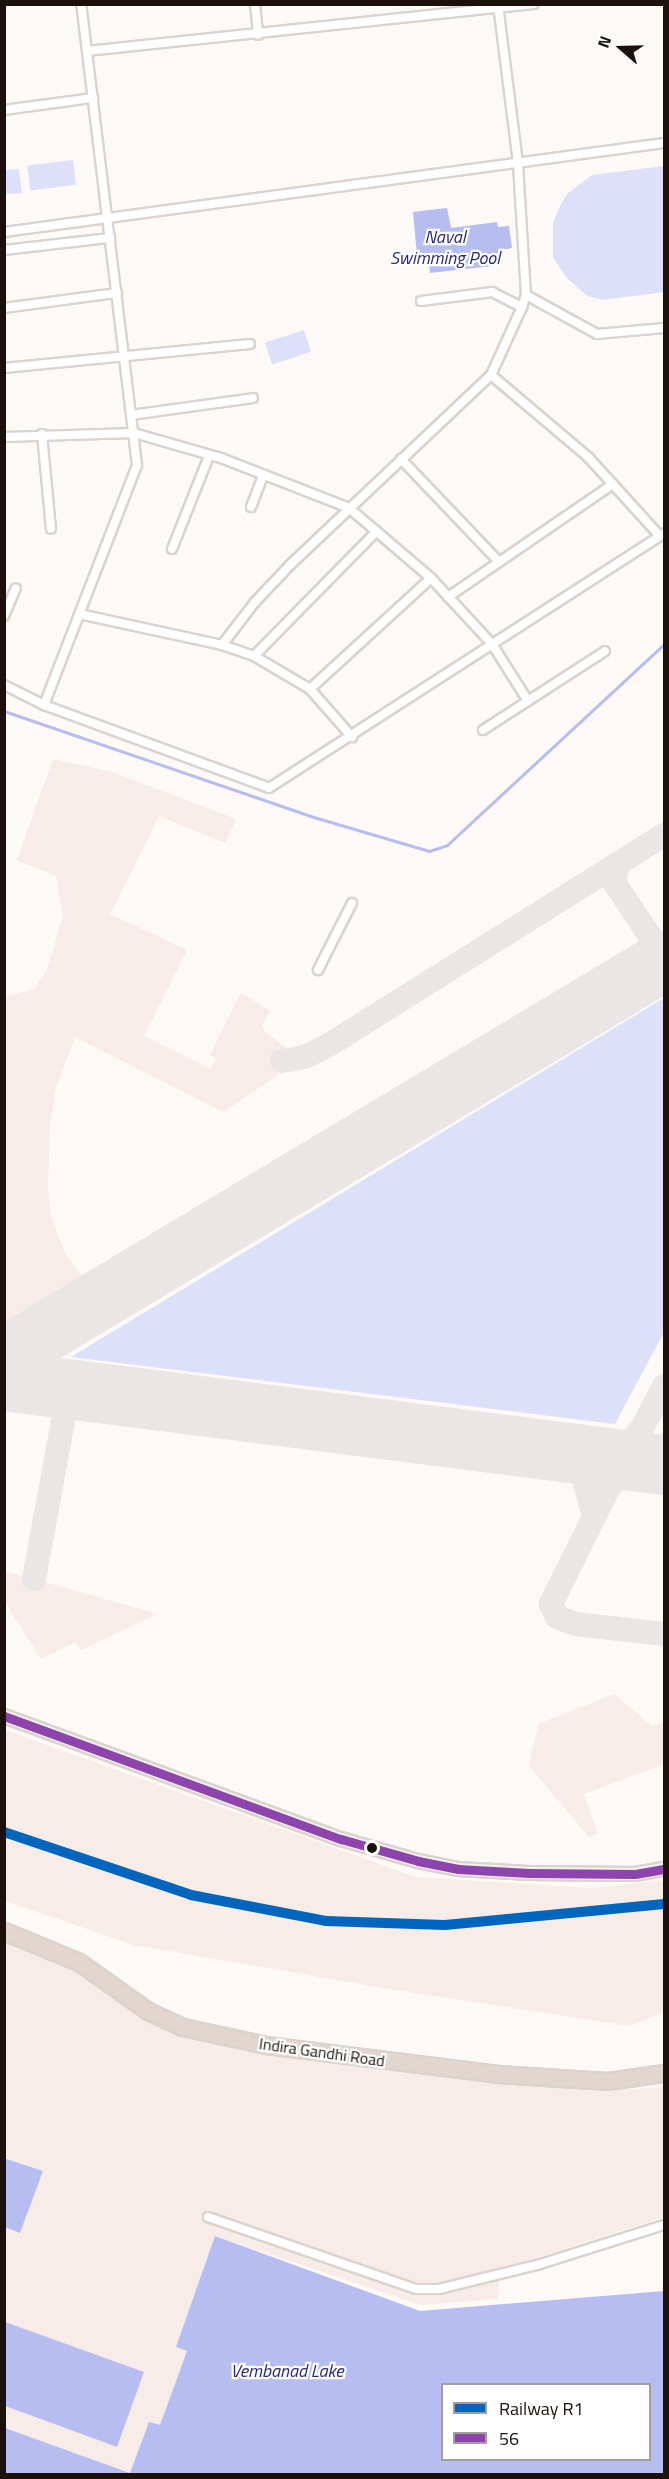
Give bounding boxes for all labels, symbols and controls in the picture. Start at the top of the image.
north arrow [591,18,651,78]
text: N [591,33,617,51]
water label: Naval Swimming Pool [390,227,500,270]
unlabelled marker [366,1842,378,1854]
street label: Indira Gandhi Road [258,2034,386,2070]
water label: Vembanad Lake [230,2360,344,2382]
legend [441,2383,651,2461]
text: Railway R1 [499,2395,584,2422]
text: 56 [499,2425,519,2452]

